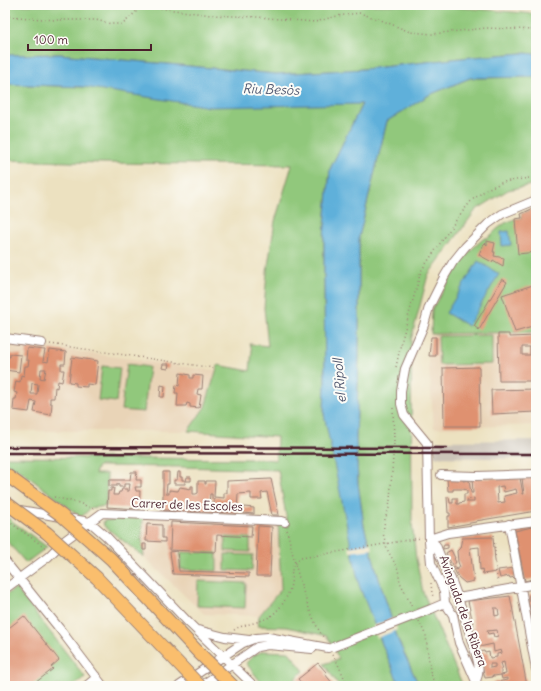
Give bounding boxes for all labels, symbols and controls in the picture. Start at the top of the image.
scale bar [28,26,151,52]
text: 100 m [34,32,68,47]
water label: Riu Besòs [242,80,301,99]
water label: el Ripoll [329,356,350,404]
street label: Carrer de les Escoles [131,495,243,514]
street label: Avinguda de la Ribera [436,553,491,669]

